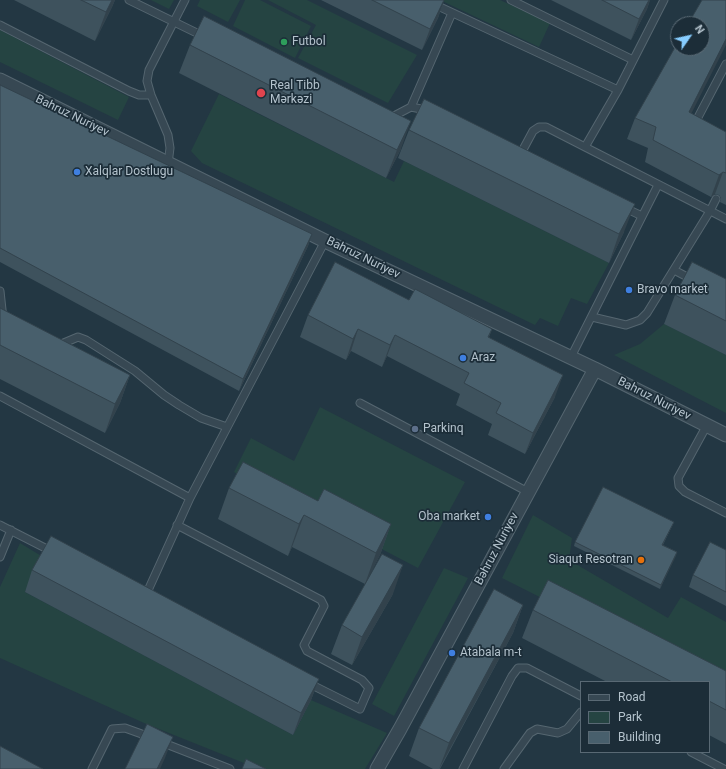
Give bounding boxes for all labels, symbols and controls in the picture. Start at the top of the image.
north arrow [670,16,710,56]
text: N [692,23,707,36]
place label: Futbol [292,35,326,49]
marker: Futbol [279,37,289,47]
place label: Real Tibb Mərkəzi [270,79,320,107]
marker: Real Tibb Mərkəzi [255,87,267,99]
street label: Bahruz Nuriyev [33,92,111,140]
place label: Xalqlar Dostlugu [85,165,173,179]
marker: Xalqlar Dostlugu [72,167,82,177]
street label: Bahruz Nuriyev [324,234,402,282]
place label: Bravo market [637,283,708,297]
marker: Bravo market [624,285,634,295]
place label: Araz [471,351,495,365]
marker: Araz [458,353,468,363]
street label: Bahruz Nuriyev [615,374,693,424]
place label: Parkinq [423,422,464,436]
marker: Parkinq [410,424,420,434]
place label: Oba market [418,510,480,524]
street label: Bəhruz Nuriyev [472,510,522,588]
marker: Oba market [483,512,493,522]
place label: Siaqut Resotran [548,553,633,567]
marker: Siaqut Resotran [636,555,646,565]
place label: Atabala m-t [460,646,522,660]
marker: Atabala m-t [447,648,457,658]
legend [580,681,710,753]
text: Road [618,690,646,704]
text: Park [618,710,642,724]
text: Building [618,730,661,744]

